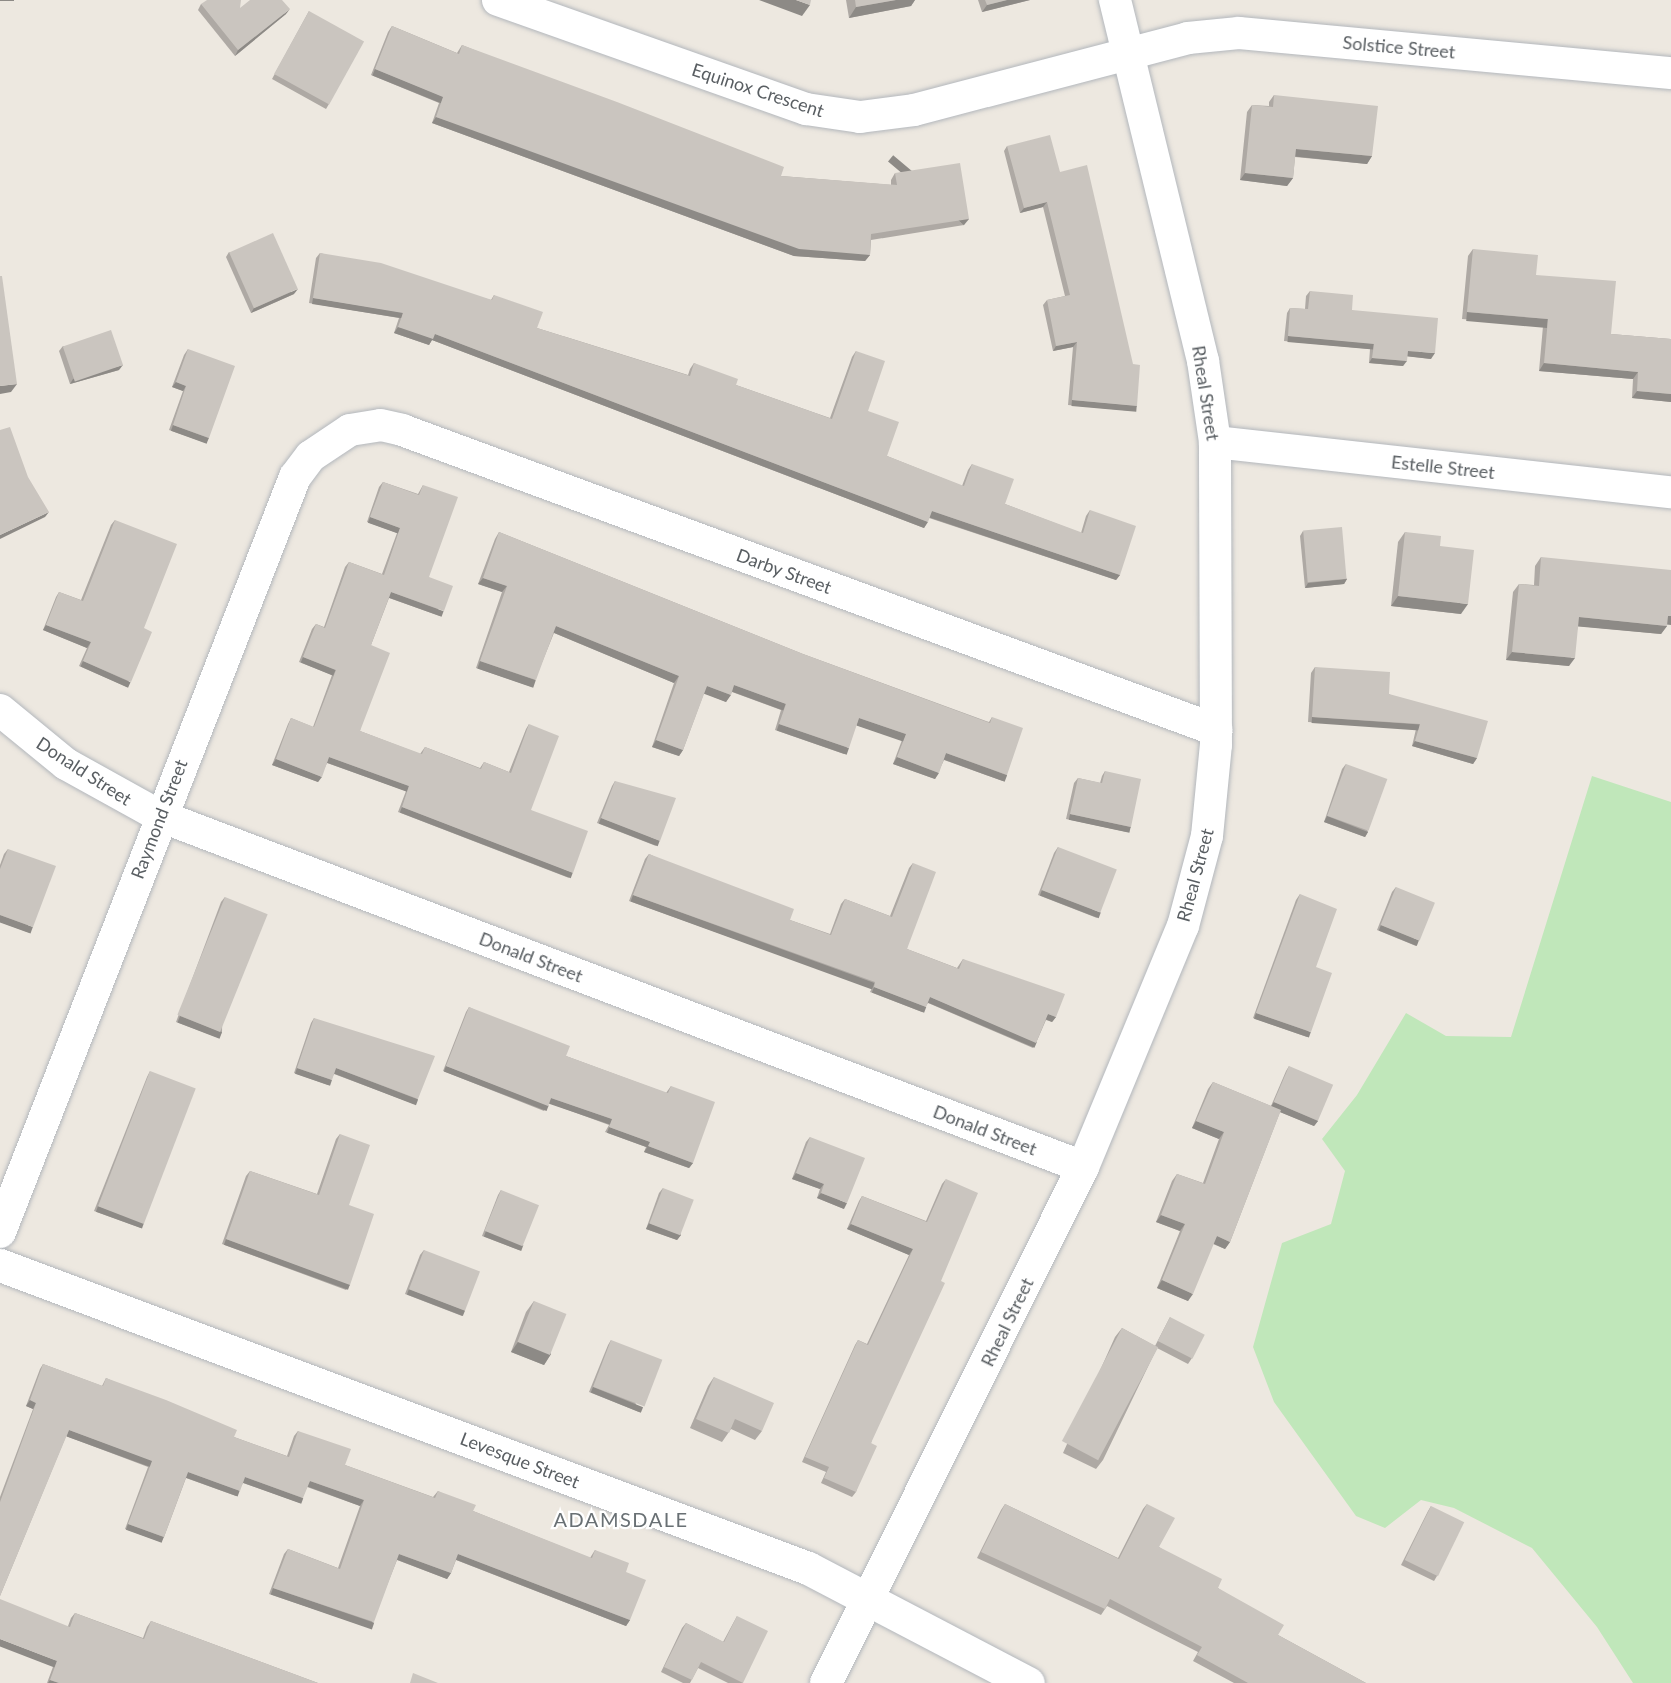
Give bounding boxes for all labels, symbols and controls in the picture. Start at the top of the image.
street label: Solstice Street [1342,31,1456,63]
street label: Equinox Crescent [689,58,827,122]
street label: Rheal Street [1188,344,1224,442]
street label: Estelle Street [1390,451,1496,483]
street label: Darby Street [733,544,835,598]
street label: Donald Street [32,732,136,810]
street label: Raymond Street [126,756,192,882]
street label: Rheal Street [1172,826,1218,924]
street label: Donald Street [476,927,586,987]
street label: Donald Street [930,1100,1040,1160]
street label: Rheal Street [976,1274,1038,1370]
street label: Levesque Street [457,1427,583,1493]
district label: ADAMSDALE [554,1507,688,1531]

